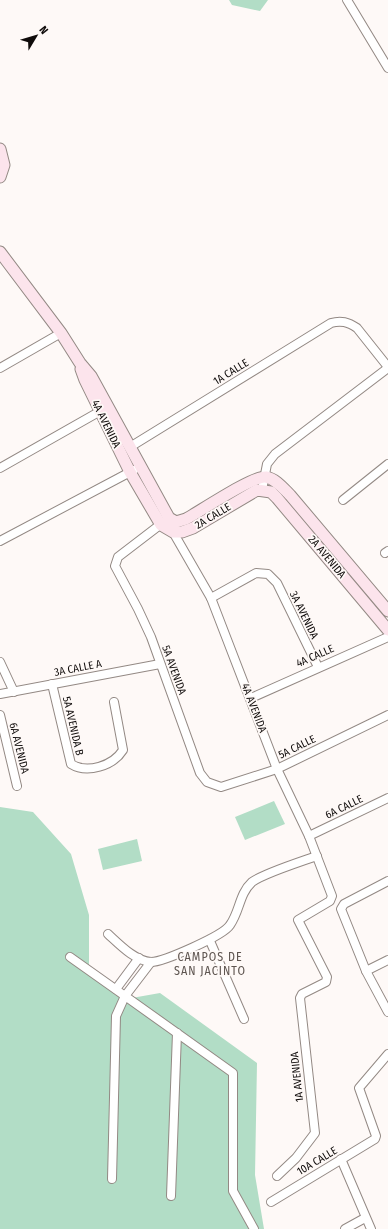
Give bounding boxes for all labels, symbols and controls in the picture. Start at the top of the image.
north arrow [16,16,56,56]
text: N [36,24,51,37]
street label: 1A CALLE [211,356,251,388]
street label: 4A AVENIDA [89,398,123,450]
street label: 2A CALLE [193,500,233,532]
street label: 2A AVENIDA [306,533,349,581]
street label: 3A AVENIDA [287,589,321,641]
street label: 4A CALLE [294,642,336,670]
street label: 5A AVENIDA [159,644,189,697]
street label: 3A CALLE A [53,657,103,679]
street label: 4A AVENIDA [239,682,269,735]
street label: 5A AVENIDA B [60,695,86,757]
street label: 6A AVENIDA [6,721,32,775]
street label: 5A CALLE [276,732,318,762]
street label: 6A CALLE [323,792,365,822]
district label: CAMPOS DE SAN JACINTO [174,950,246,978]
street label: 1A AVENIDA [288,1051,306,1103]
street label: 10A CALLE [295,1144,339,1178]

